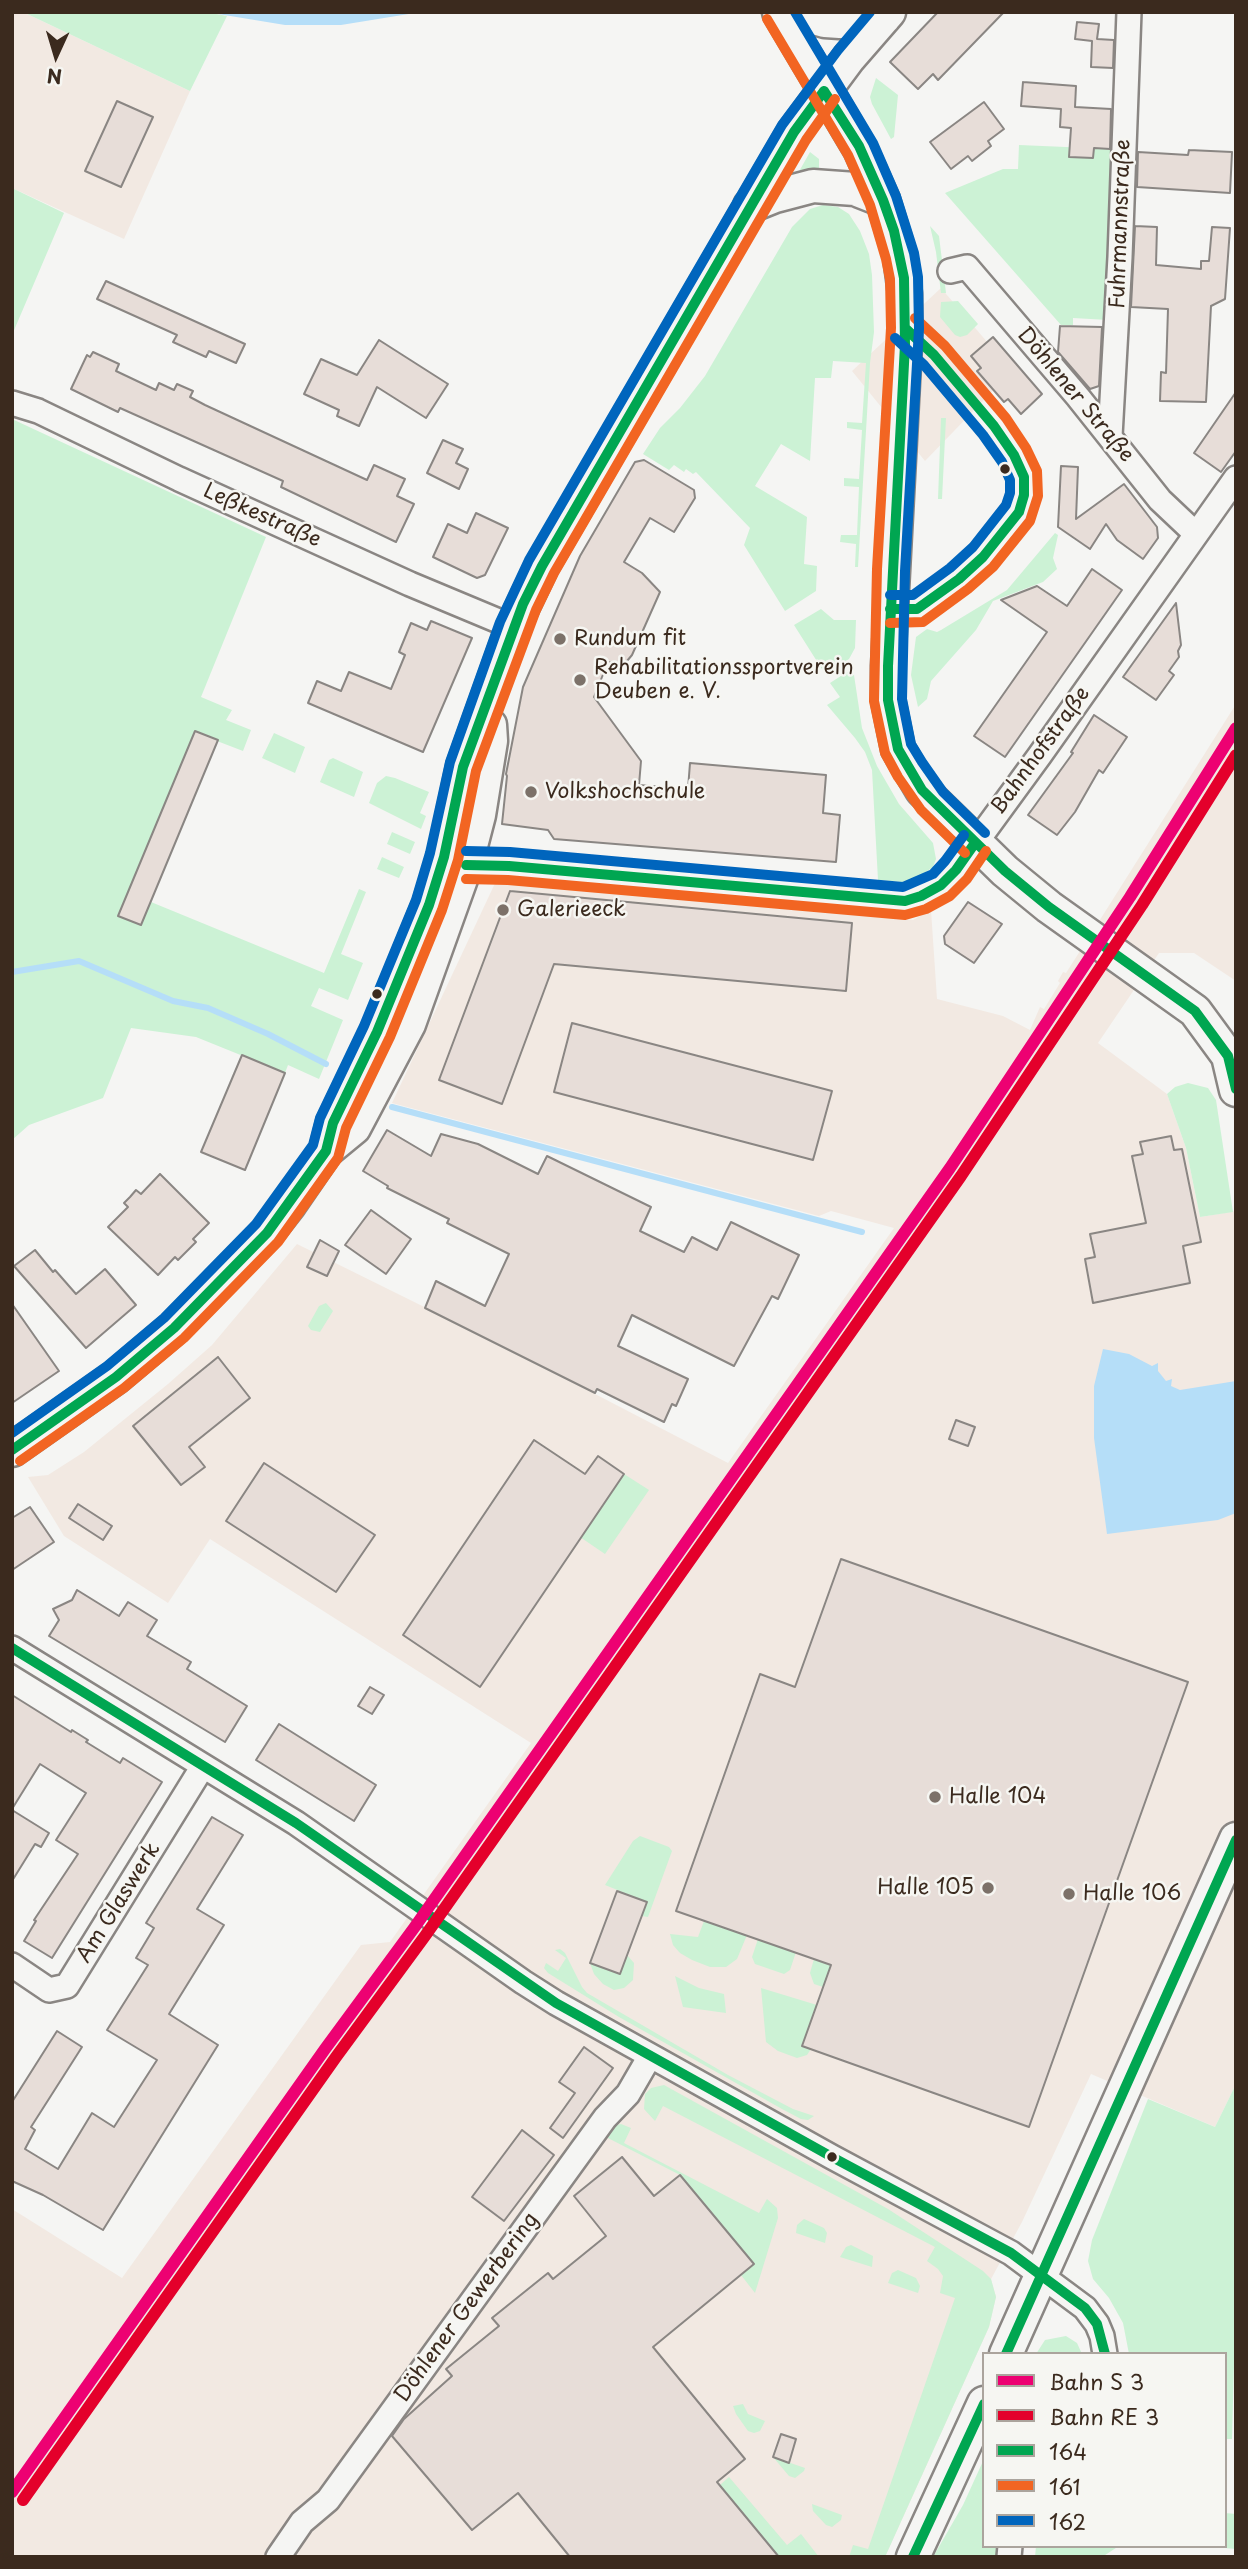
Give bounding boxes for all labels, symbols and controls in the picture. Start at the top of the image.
north arrow [21,21,91,91]
text: N [46,62,63,91]
street label: Fuhrmannstraße [1105,139,1137,309]
street label: Döhlener Straße [1011,322,1139,468]
unlabelled marker [998,462,1012,476]
street label: Leßkestraße [199,479,325,553]
place label: Rundum fit [574,626,686,652]
marker: Rundum fit [552,631,568,647]
place label: Rehabilitationssportverein Deuben e. V. [594,655,854,705]
marker: Rehabilitationssportverein Deuben e. V. [572,672,588,688]
street label: Bahnhofstraße [986,682,1096,820]
place label: Volkshochschule [545,779,705,805]
marker: Volkshochschule [523,784,539,800]
place label: Galerieeck [517,897,626,923]
marker: Galerieeck [495,902,511,918]
unlabelled marker [370,987,384,1001]
place label: Halle 104 [949,1784,1046,1810]
marker: Halle 104 [927,1789,943,1805]
street label: Am Glaswerk [72,1838,166,1968]
place label: Halle 105 [877,1875,974,1901]
marker: Halle 105 [980,1880,996,1896]
place label: Halle 106 [1083,1881,1181,1907]
marker: Halle 106 [1061,1886,1077,1902]
unlabelled marker [825,2150,839,2164]
street label: Döhlener Gewerbering [390,2208,544,2408]
legend [982,2352,1227,2548]
text: Bahn S 3 [1049,2365,1144,2397]
text: Bahn RE 3 [1049,2400,1159,2432]
text: 164 [1049,2435,1087,2467]
text: 161 [1049,2470,1080,2502]
text: 162 [1049,2505,1086,2537]

